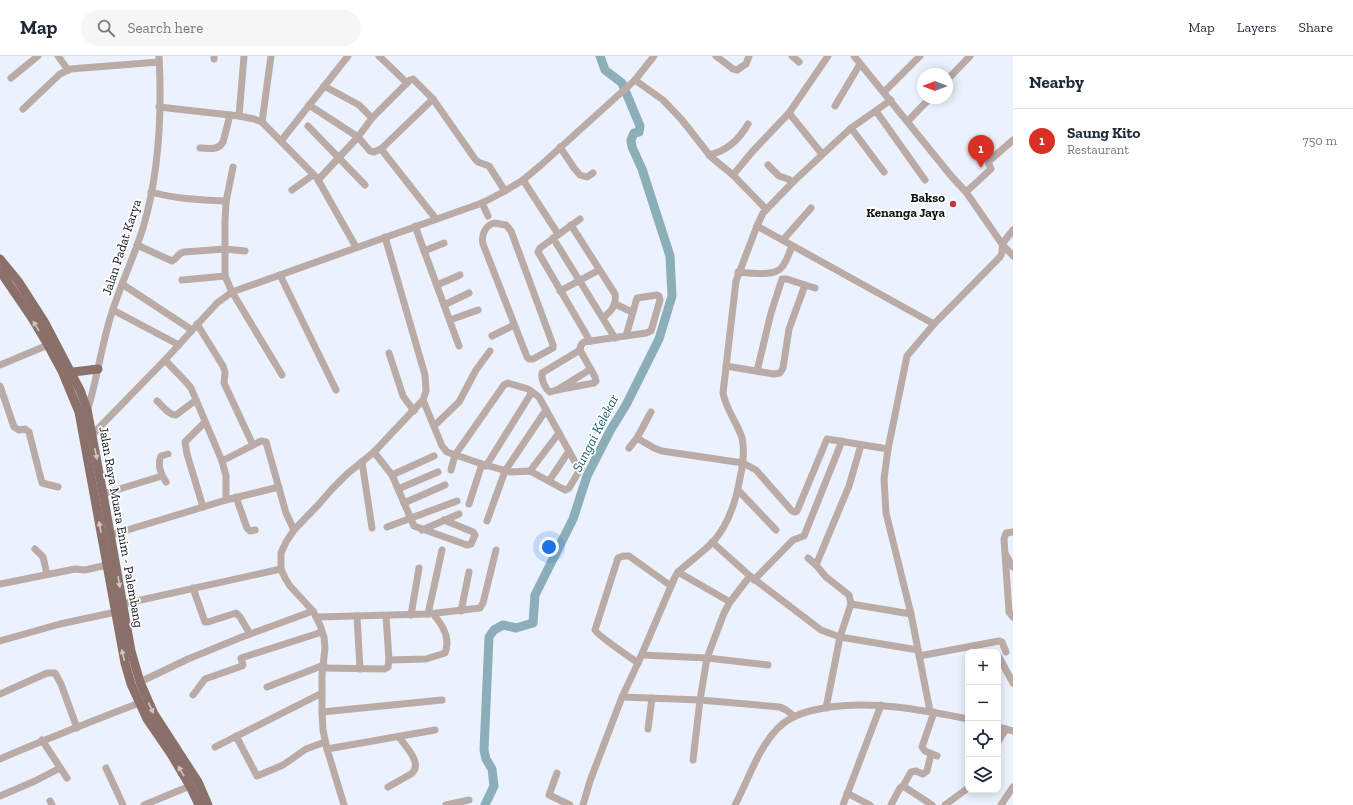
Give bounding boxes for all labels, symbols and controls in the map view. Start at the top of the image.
search box [81,10,361,46]
text: Map [20,16,57,39]
icon: search [95,17,117,39]
text: Search here [127,19,203,37]
text: Map [1188,19,1215,36]
text: Layers [1237,19,1276,36]
text: Share [1298,19,1333,36]
north arrow [917,68,953,104]
text: Nearby [1029,72,1084,92]
text: Saung Kito [1067,124,1140,142]
text: 1 [1039,133,1045,148]
text: 750 m [1303,133,1337,148]
pin: 1 [968,135,994,168]
text: Restaurant [1067,142,1129,157]
place label: Bakso Kenanga Jaya [866,190,945,220]
street label: Jalan Padat Karya [99,197,144,297]
marker: Bakso Kenanga Jaya [948,199,958,209]
one-way arrow [33,320,40,332]
water label: Sungai Kelekar [569,391,622,475]
street label: Jalan Raya Muara Enim - Palembang [96,425,147,629]
one-way arrow [93,448,99,461]
one-way arrow [96,521,102,534]
your location [539,537,559,557]
one-way arrow [116,576,122,588]
one-way arrow [119,649,125,662]
map controls [965,649,1001,793]
button: + [965,649,1001,685]
button: − [965,685,1001,721]
one-way arrow [148,702,154,713]
button: locate [965,721,1001,757]
button: layers [965,757,1001,793]
one-way arrow [177,765,184,777]

